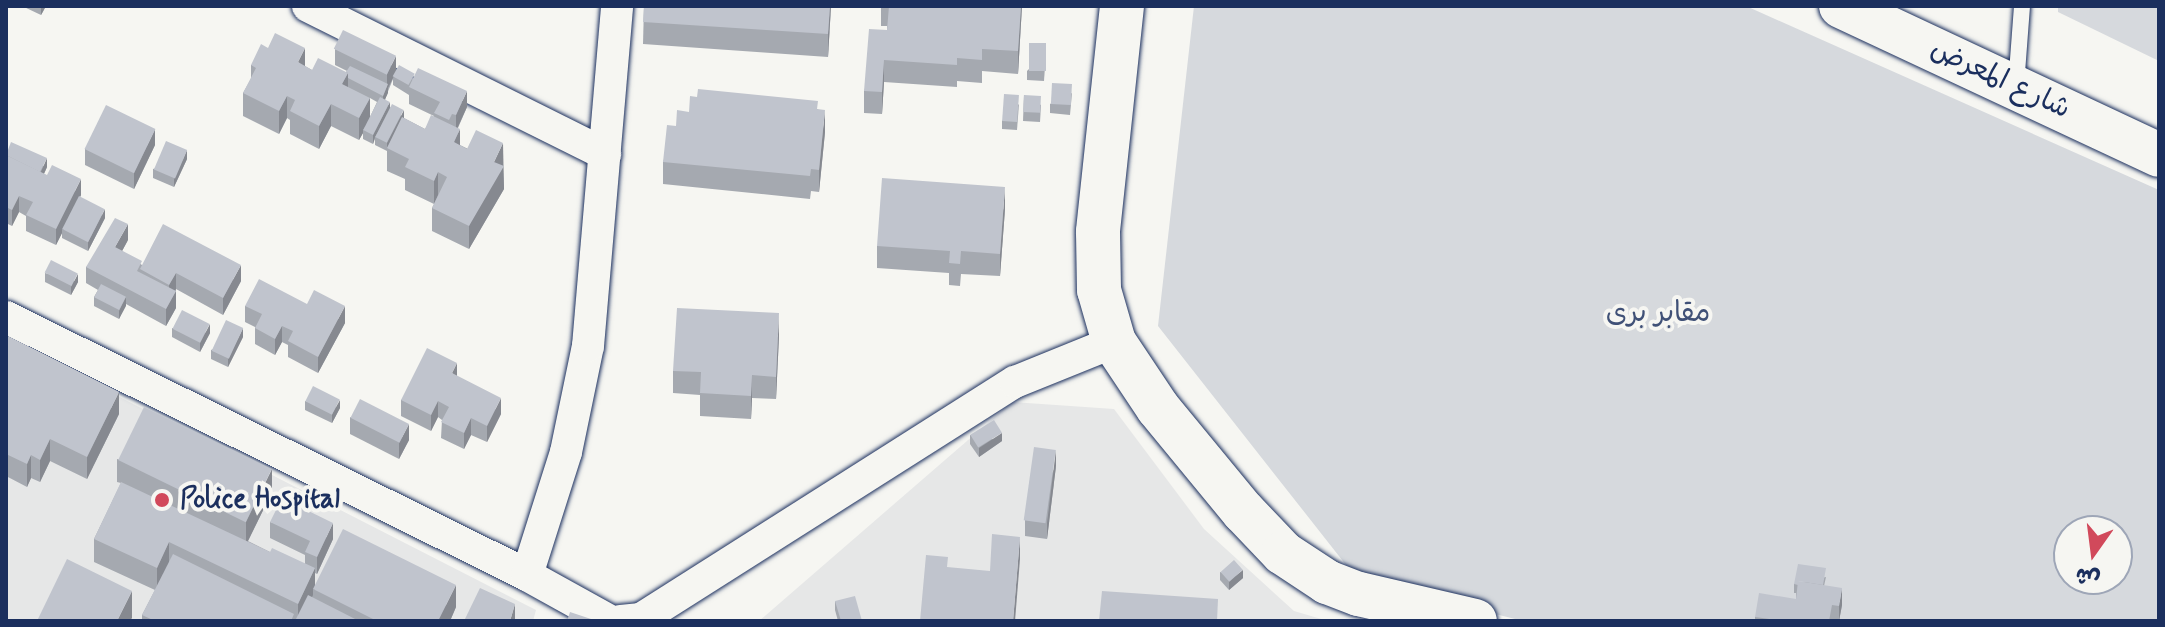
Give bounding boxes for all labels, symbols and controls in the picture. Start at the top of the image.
street label: شارع المعرض [1925,33,2075,127]
park label: مقابر برى [1606,297,1710,331]
place label: Police Hospital [180,483,354,517]
marker: Police Hospital [151,489,173,511]
north arrow [2053,515,2133,595]
text: ش [2073,560,2103,593]

